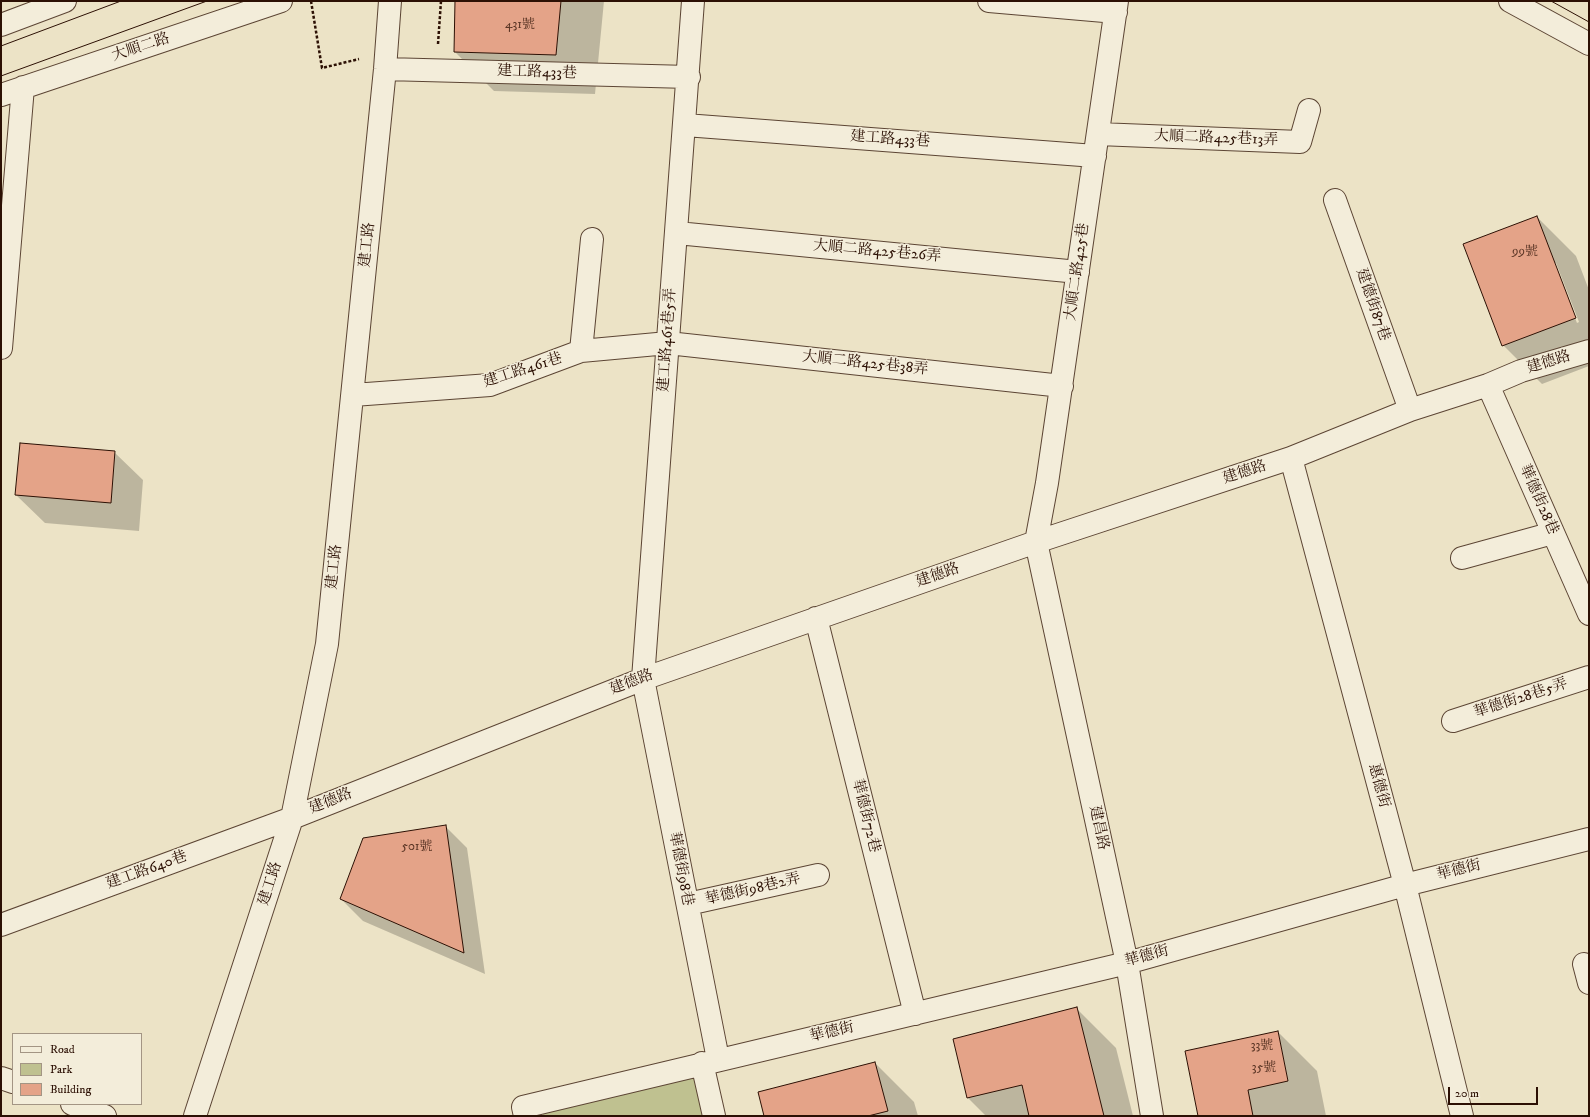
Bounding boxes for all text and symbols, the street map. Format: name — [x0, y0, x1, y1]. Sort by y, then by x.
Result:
house number: 431號 — [505, 17, 535, 33]
street label: 大順二路 — [110, 30, 172, 66]
street label: 建工路433巷 — [497, 63, 577, 83]
street label: 建工路433巷 — [850, 128, 930, 152]
street label: 大順二路425巷13弄 — [1153, 128, 1279, 150]
street label: 建工路 — [357, 222, 379, 268]
street label: 大順二路425巷 — [1062, 222, 1094, 322]
street label: 大順二路425巷26弄 — [812, 237, 942, 267]
house number: 99號 — [1512, 244, 1538, 260]
street label: 建德街87巷 — [1351, 266, 1393, 344]
street label: 建工路461巷5弄 — [655, 287, 681, 393]
street label: 大順二路425巷38弄 — [801, 348, 929, 380]
street label: 建德路 — [1525, 348, 1573, 378]
street label: 建工路461巷 — [481, 350, 565, 392]
street label: 建德路 — [1221, 457, 1269, 489]
street label: 華德街28巷 — [1515, 462, 1561, 538]
street label: 建工路 — [324, 544, 346, 590]
street label: 建德路 — [914, 560, 962, 592]
street label: 建德路 — [608, 667, 656, 699]
street label: 華德街28巷5弄 — [1472, 675, 1570, 723]
street label: 惠德街 — [1363, 762, 1393, 810]
street label: 華德街72巷 — [847, 777, 883, 855]
street label: 建德路 — [307, 785, 355, 819]
street label: 建昌路 — [1085, 804, 1111, 852]
street label: 華德街98巷 — [664, 830, 696, 908]
house number: 501號 — [401, 839, 433, 855]
street label: 建工路640巷 — [104, 848, 190, 894]
street label: 華德街 — [1435, 857, 1483, 885]
street label: 建工路 — [255, 860, 287, 908]
street label: 華德街98巷2弄 — [704, 870, 802, 910]
street label: 華德街 — [1123, 942, 1171, 972]
street label: 華德街 — [808, 1019, 856, 1047]
legend — [12, 1033, 142, 1105]
house number: 33號 — [1251, 1038, 1273, 1054]
text: Road — [50, 1042, 75, 1057]
house number: 35號 — [1252, 1060, 1276, 1076]
text: Park — [50, 1062, 72, 1077]
scale bar — [1450, 1079, 1540, 1105]
text: Building — [50, 1082, 91, 1097]
text: 20 m — [1455, 1086, 1479, 1101]

